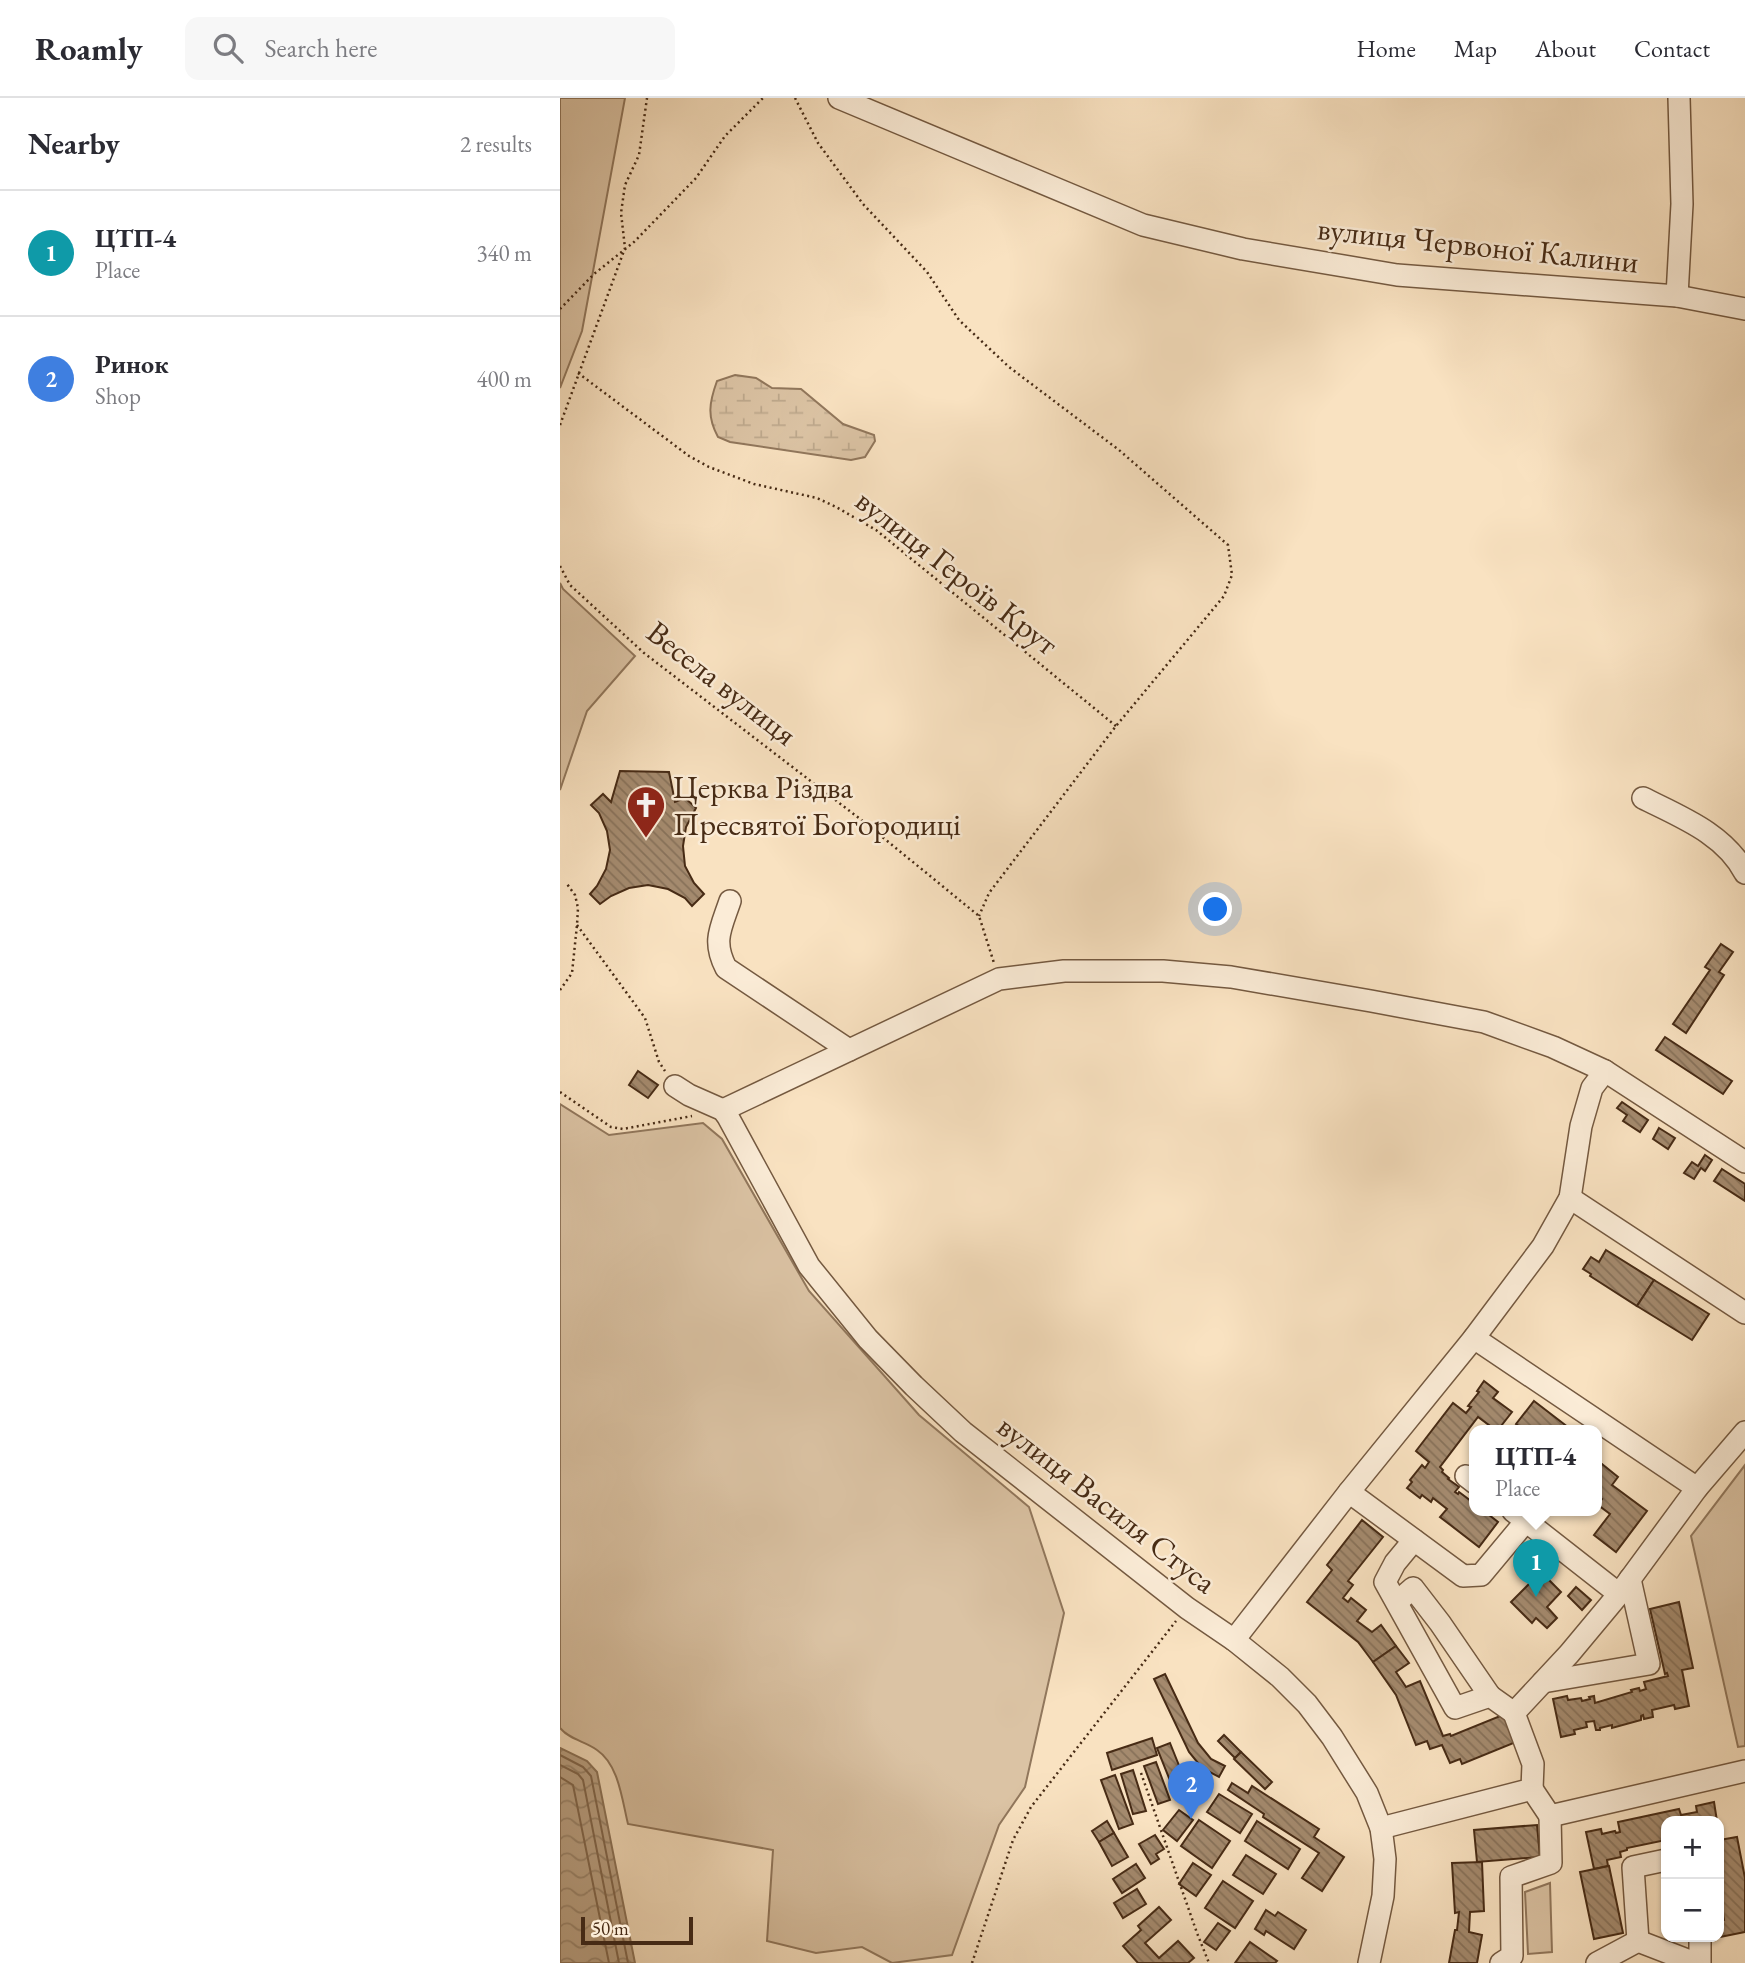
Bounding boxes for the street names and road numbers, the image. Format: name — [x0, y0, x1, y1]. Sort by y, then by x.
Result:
street label: вулиця Червоної Калини — [1315, 207, 1641, 283]
street label: вулиця Героїв Крут — [847, 480, 1067, 664]
street label: Весела вулиця — [638, 611, 806, 755]
street label: вулиця Василя Стуса — [989, 1405, 1225, 1603]

